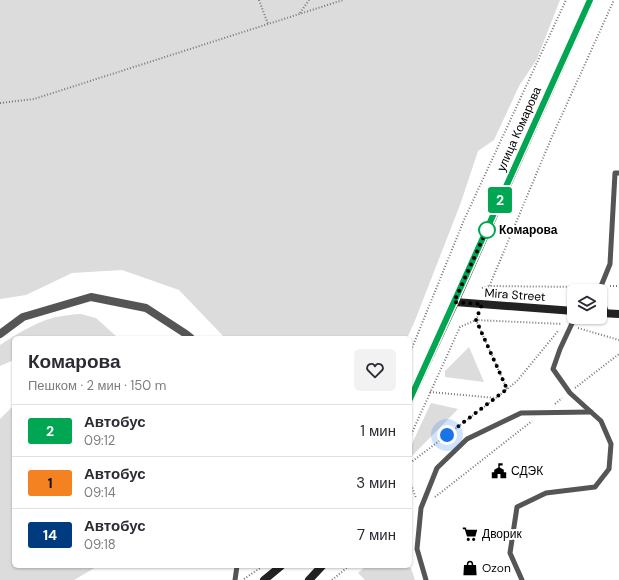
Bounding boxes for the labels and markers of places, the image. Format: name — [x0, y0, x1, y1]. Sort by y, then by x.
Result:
marker: Комарова — [478, 221, 496, 239]
place label: Комарова — [499, 222, 558, 238]
public building icon: СДЭК — [490, 462, 508, 480]
place label: СДЭК — [511, 463, 543, 479]
supermarket icon: Дворик — [461, 525, 479, 543]
place label: Дворик — [482, 526, 522, 542]
shop icon: Ozon — [461, 559, 479, 577]
place label: Ozon — [482, 560, 511, 576]

